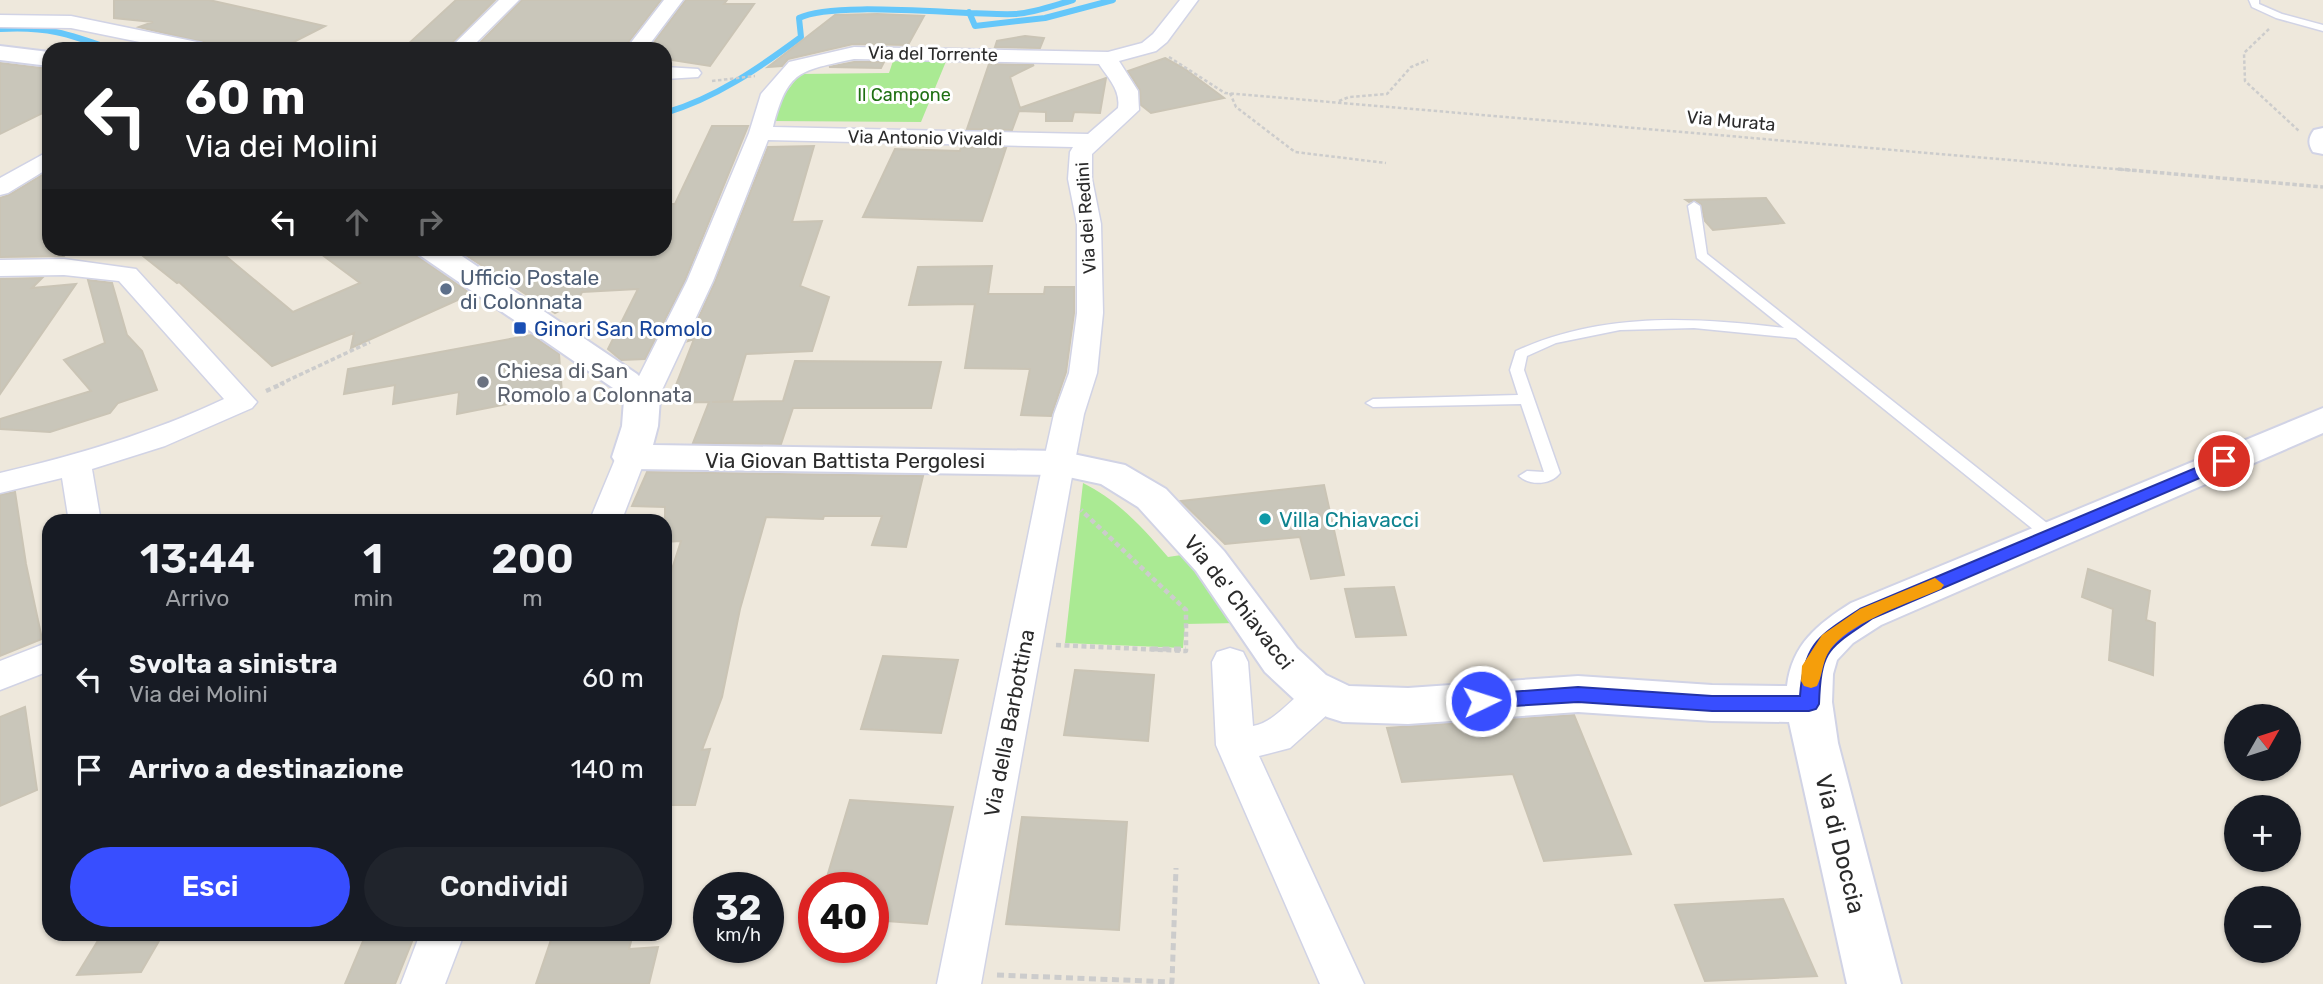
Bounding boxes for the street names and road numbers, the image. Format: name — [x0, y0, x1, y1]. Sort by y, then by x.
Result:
street label: Via del Torrente — [868, 42, 998, 66]
street label: Via Murata — [1686, 106, 1776, 136]
street label: Via Antonio Vivaldi — [847, 126, 1003, 150]
street label: Via dei Redini — [1071, 161, 1101, 275]
street label: Via Giovan Battista Pergolesi — [705, 448, 985, 473]
street label: Via de' Chiavacci — [1179, 530, 1299, 674]
street label: Via della Barbottina — [979, 627, 1039, 819]
street label: Via di Doccia — [1809, 772, 1871, 916]

